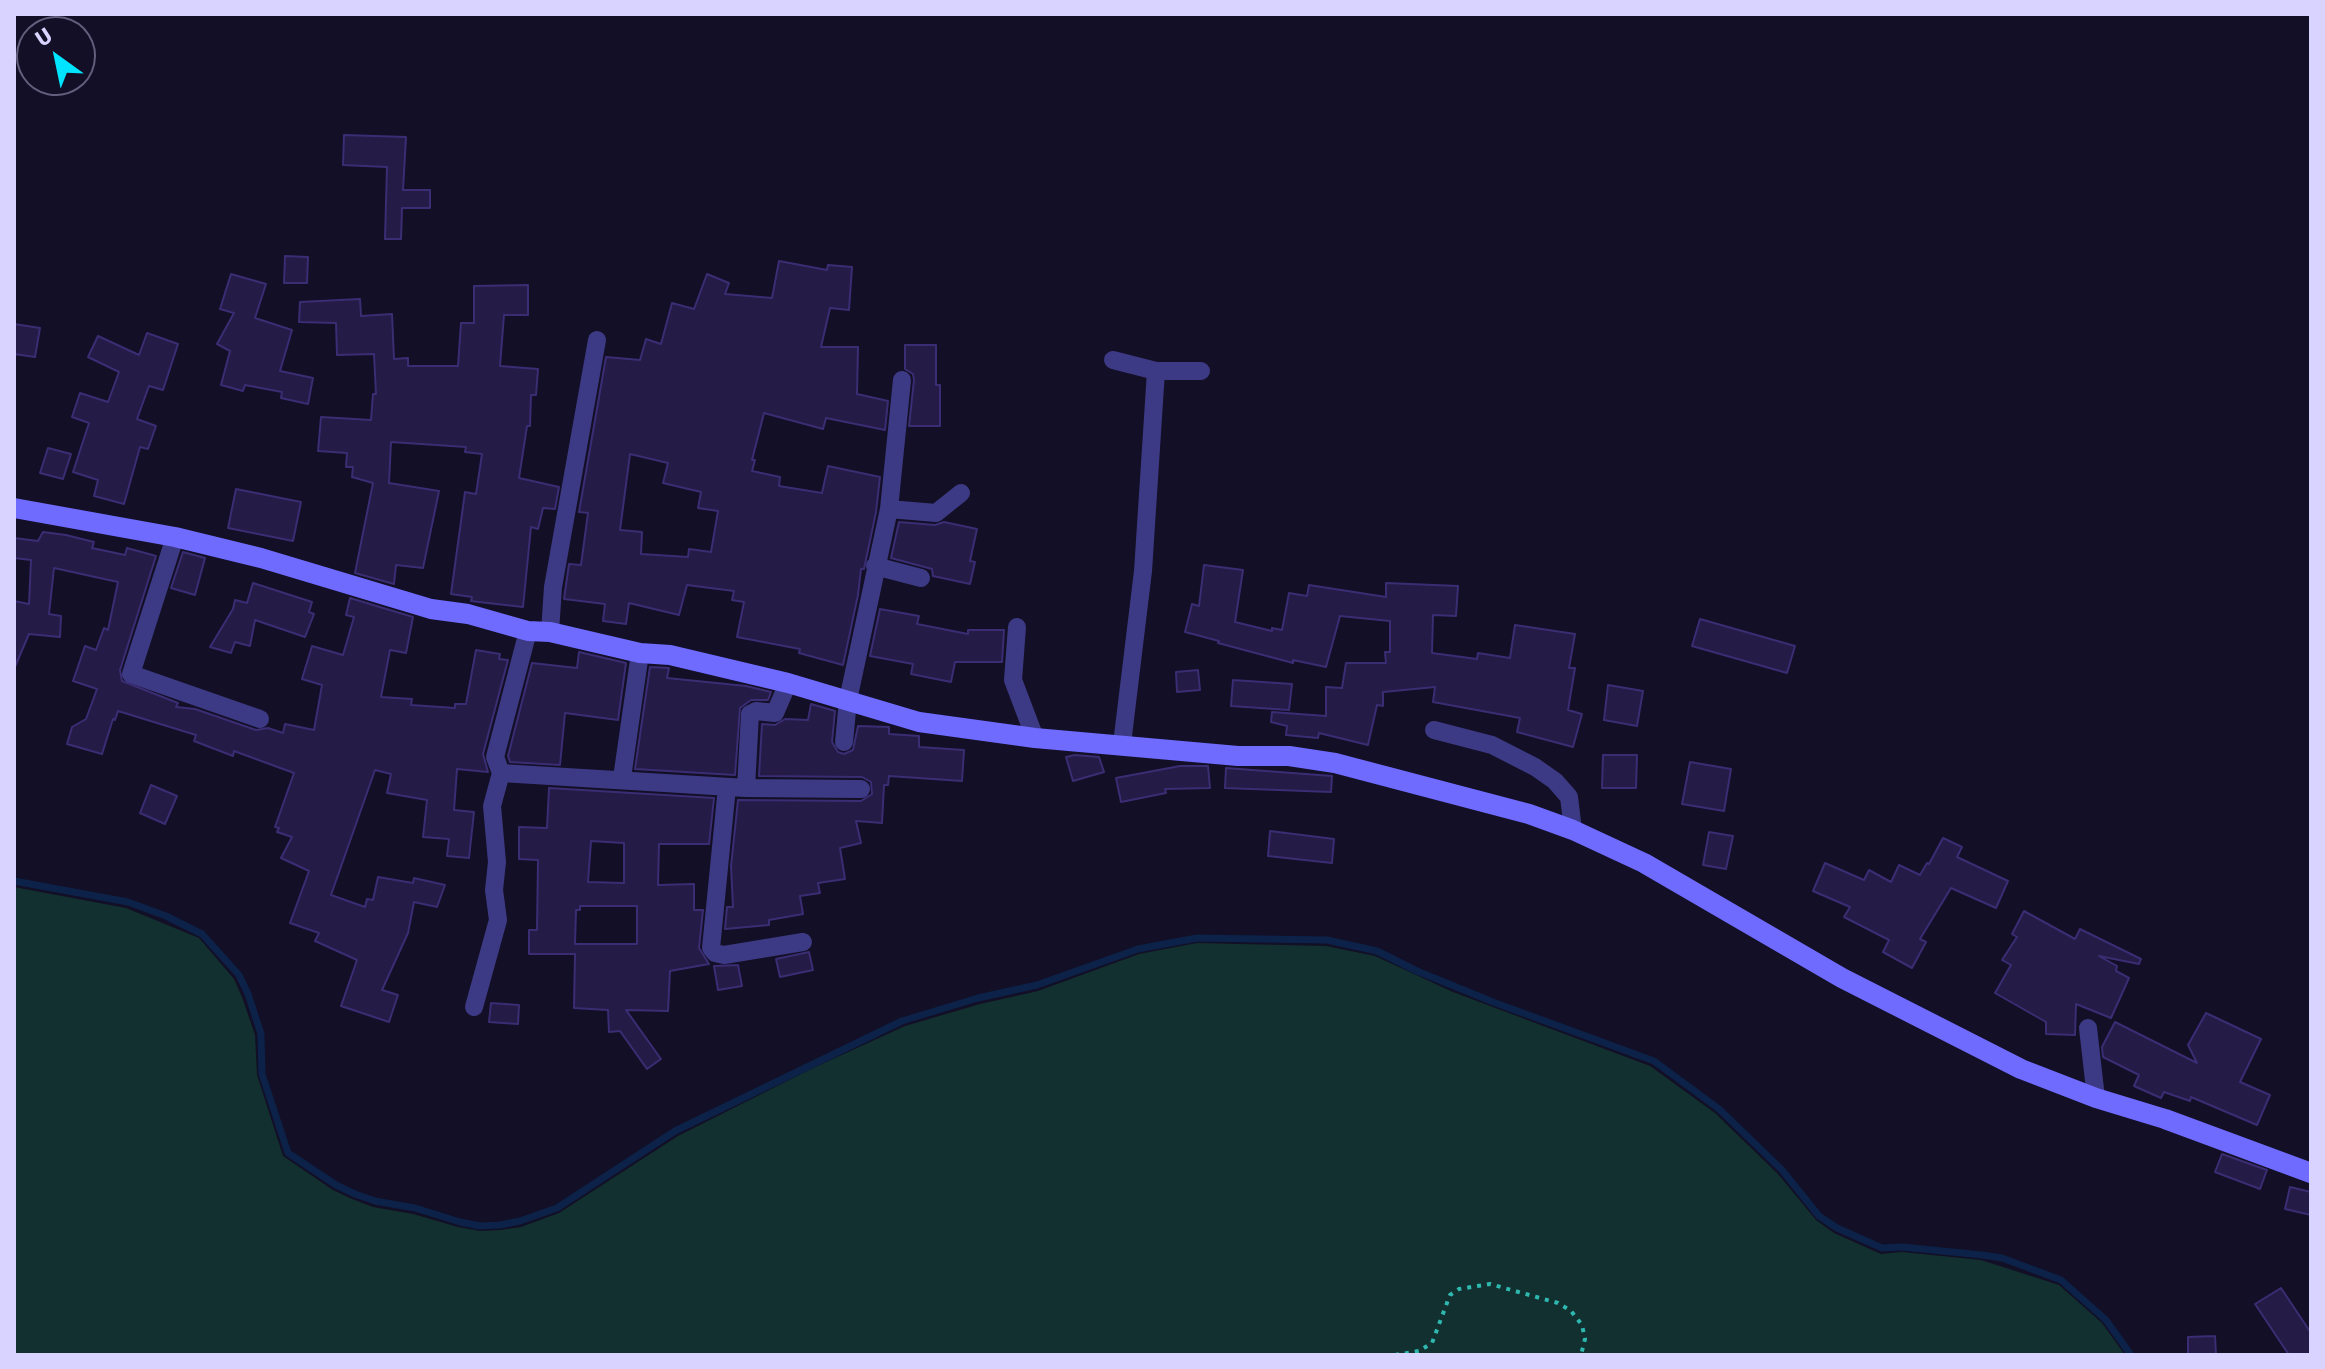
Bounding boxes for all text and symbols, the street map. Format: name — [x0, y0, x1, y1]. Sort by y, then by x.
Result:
north arrow — [16, 16, 96, 96]
text: U — [30, 22, 57, 52]

